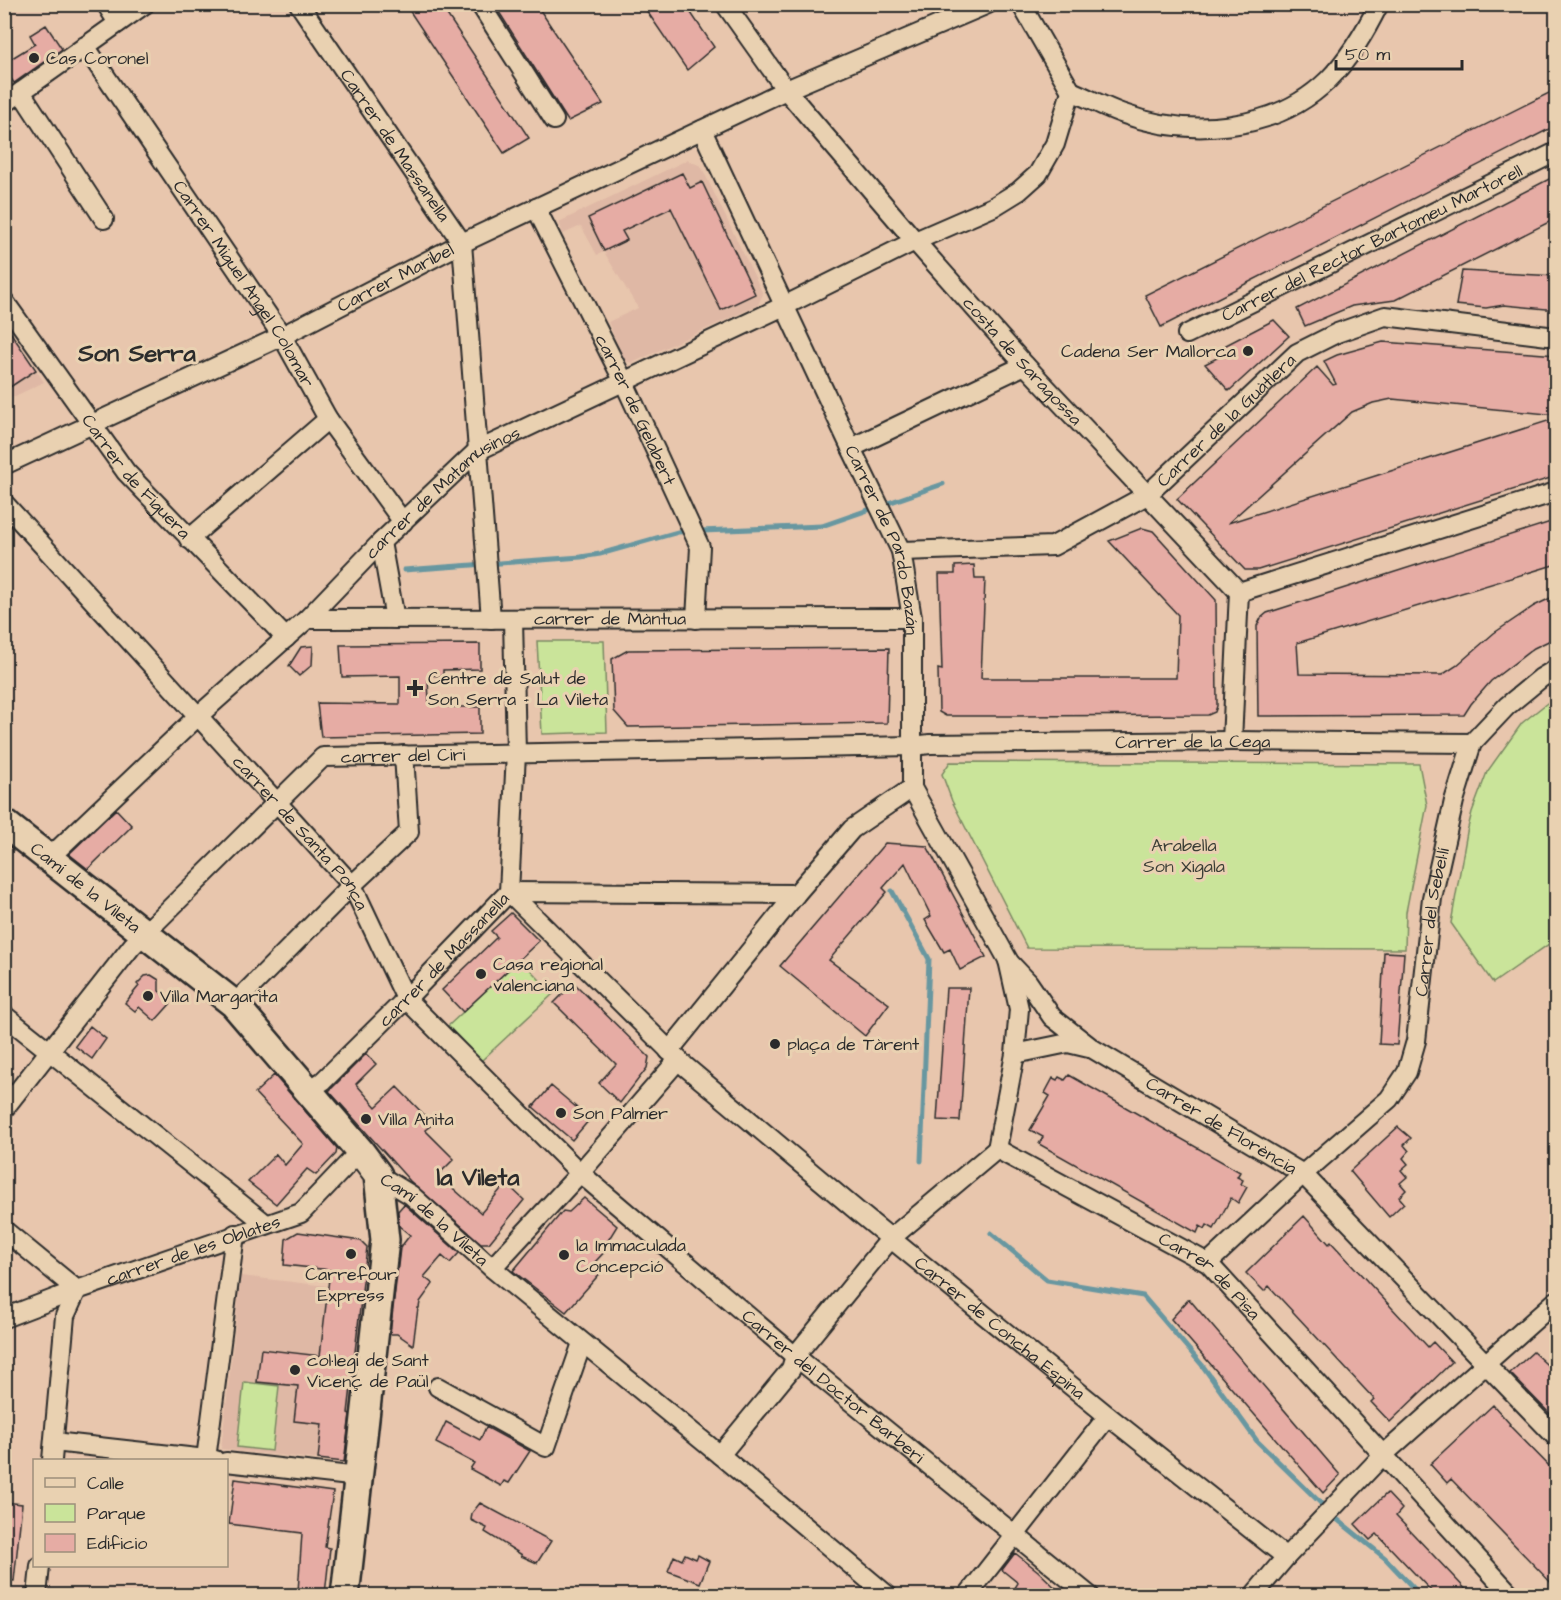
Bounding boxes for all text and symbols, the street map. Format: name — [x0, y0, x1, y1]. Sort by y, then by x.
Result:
scale bar — [1336, 33, 1462, 71]
text: 50 m — [1345, 42, 1390, 67]
place label: Cas Coronel — [46, 46, 149, 71]
marker: Cas Coronel — [27, 51, 41, 65]
street label: Carrer de Massanella — [334, 64, 456, 227]
street label: Carrer del Rector Bartomeu Martorell — [1217, 158, 1527, 328]
street label: Carrer Miguel Angel Colomar — [167, 175, 321, 392]
street label: Carrer Maribel — [333, 237, 458, 318]
street label: costa de Saragossa — [957, 291, 1088, 431]
street label: carrer de Gelabert — [589, 330, 683, 490]
district label: Son Serra — [77, 337, 197, 371]
place label: Cadena Ser Mallorca — [1061, 339, 1236, 364]
marker: Cadena Ser Mallorca — [1241, 344, 1255, 358]
street label: Carrer de la Guàtlera — [1151, 348, 1302, 492]
street label: Carrer de Figuera — [76, 409, 197, 544]
street label: carrer de Matamusinos — [359, 420, 524, 564]
street label: Carrer de Pardo Bazán — [839, 441, 925, 635]
street label: carrer de Màntua — [534, 606, 686, 631]
place label: Centre de Salut de Son Serra - La Vileta — [428, 666, 608, 712]
marker: Centre de Salut de Son Serra - La Vileta — [406, 679, 424, 697]
street label: Carrer de la Cega — [1115, 728, 1270, 755]
street label: carrer del Ciri — [341, 742, 466, 769]
street label: carrer de Santa Ponça — [227, 750, 375, 914]
park label: Arabella Son Xigala — [1143, 833, 1225, 880]
street label: Camí de la Vileta — [25, 836, 146, 939]
street label: Carrer del Sebel·lí — [1409, 845, 1456, 998]
street label: carrer de Massanella — [373, 887, 515, 1032]
place label: Casa regional valenciana — [493, 952, 603, 998]
marker: Casa regional valenciana — [474, 967, 488, 981]
place label: Villa Margarita — [160, 984, 278, 1010]
marker: Villa Margarita — [141, 989, 155, 1003]
place label: plaça de Tàrent — [787, 1032, 920, 1057]
marker: plaça de Tàrent — [768, 1037, 782, 1051]
street label: Carrer de Florència — [1141, 1071, 1302, 1180]
place label: Son Palmer — [573, 1101, 668, 1126]
marker: Son Palmer — [554, 1106, 568, 1120]
place label: Villa Anita — [378, 1107, 454, 1132]
marker: Villa Anita — [359, 1112, 373, 1126]
district label: la Vileta — [437, 1161, 520, 1195]
street label: Camí de la Vileta — [376, 1167, 494, 1272]
street label: carrer de les Oblates — [103, 1209, 284, 1292]
street label: Carrer de Pisa — [1154, 1226, 1266, 1325]
place label: la Immaculada Concepció — [576, 1233, 686, 1279]
marker: Carrefour Express — [344, 1247, 358, 1261]
marker: la Immaculada Concepció — [557, 1248, 571, 1262]
street label: Carrer de Concha Espina — [909, 1250, 1091, 1405]
place label: Carrefour Express — [305, 1262, 397, 1308]
street label: Carrer del Doctor Barberi — [736, 1304, 930, 1469]
place label: col·legi de Sant Vicenç de Paül — [307, 1348, 430, 1394]
marker: col·legi de Sant Vicenç de Paül — [288, 1363, 302, 1377]
legend — [33, 1459, 228, 1567]
text: Calle — [87, 1471, 125, 1496]
text: Parque — [87, 1501, 146, 1526]
text: Edificio — [87, 1531, 147, 1556]

